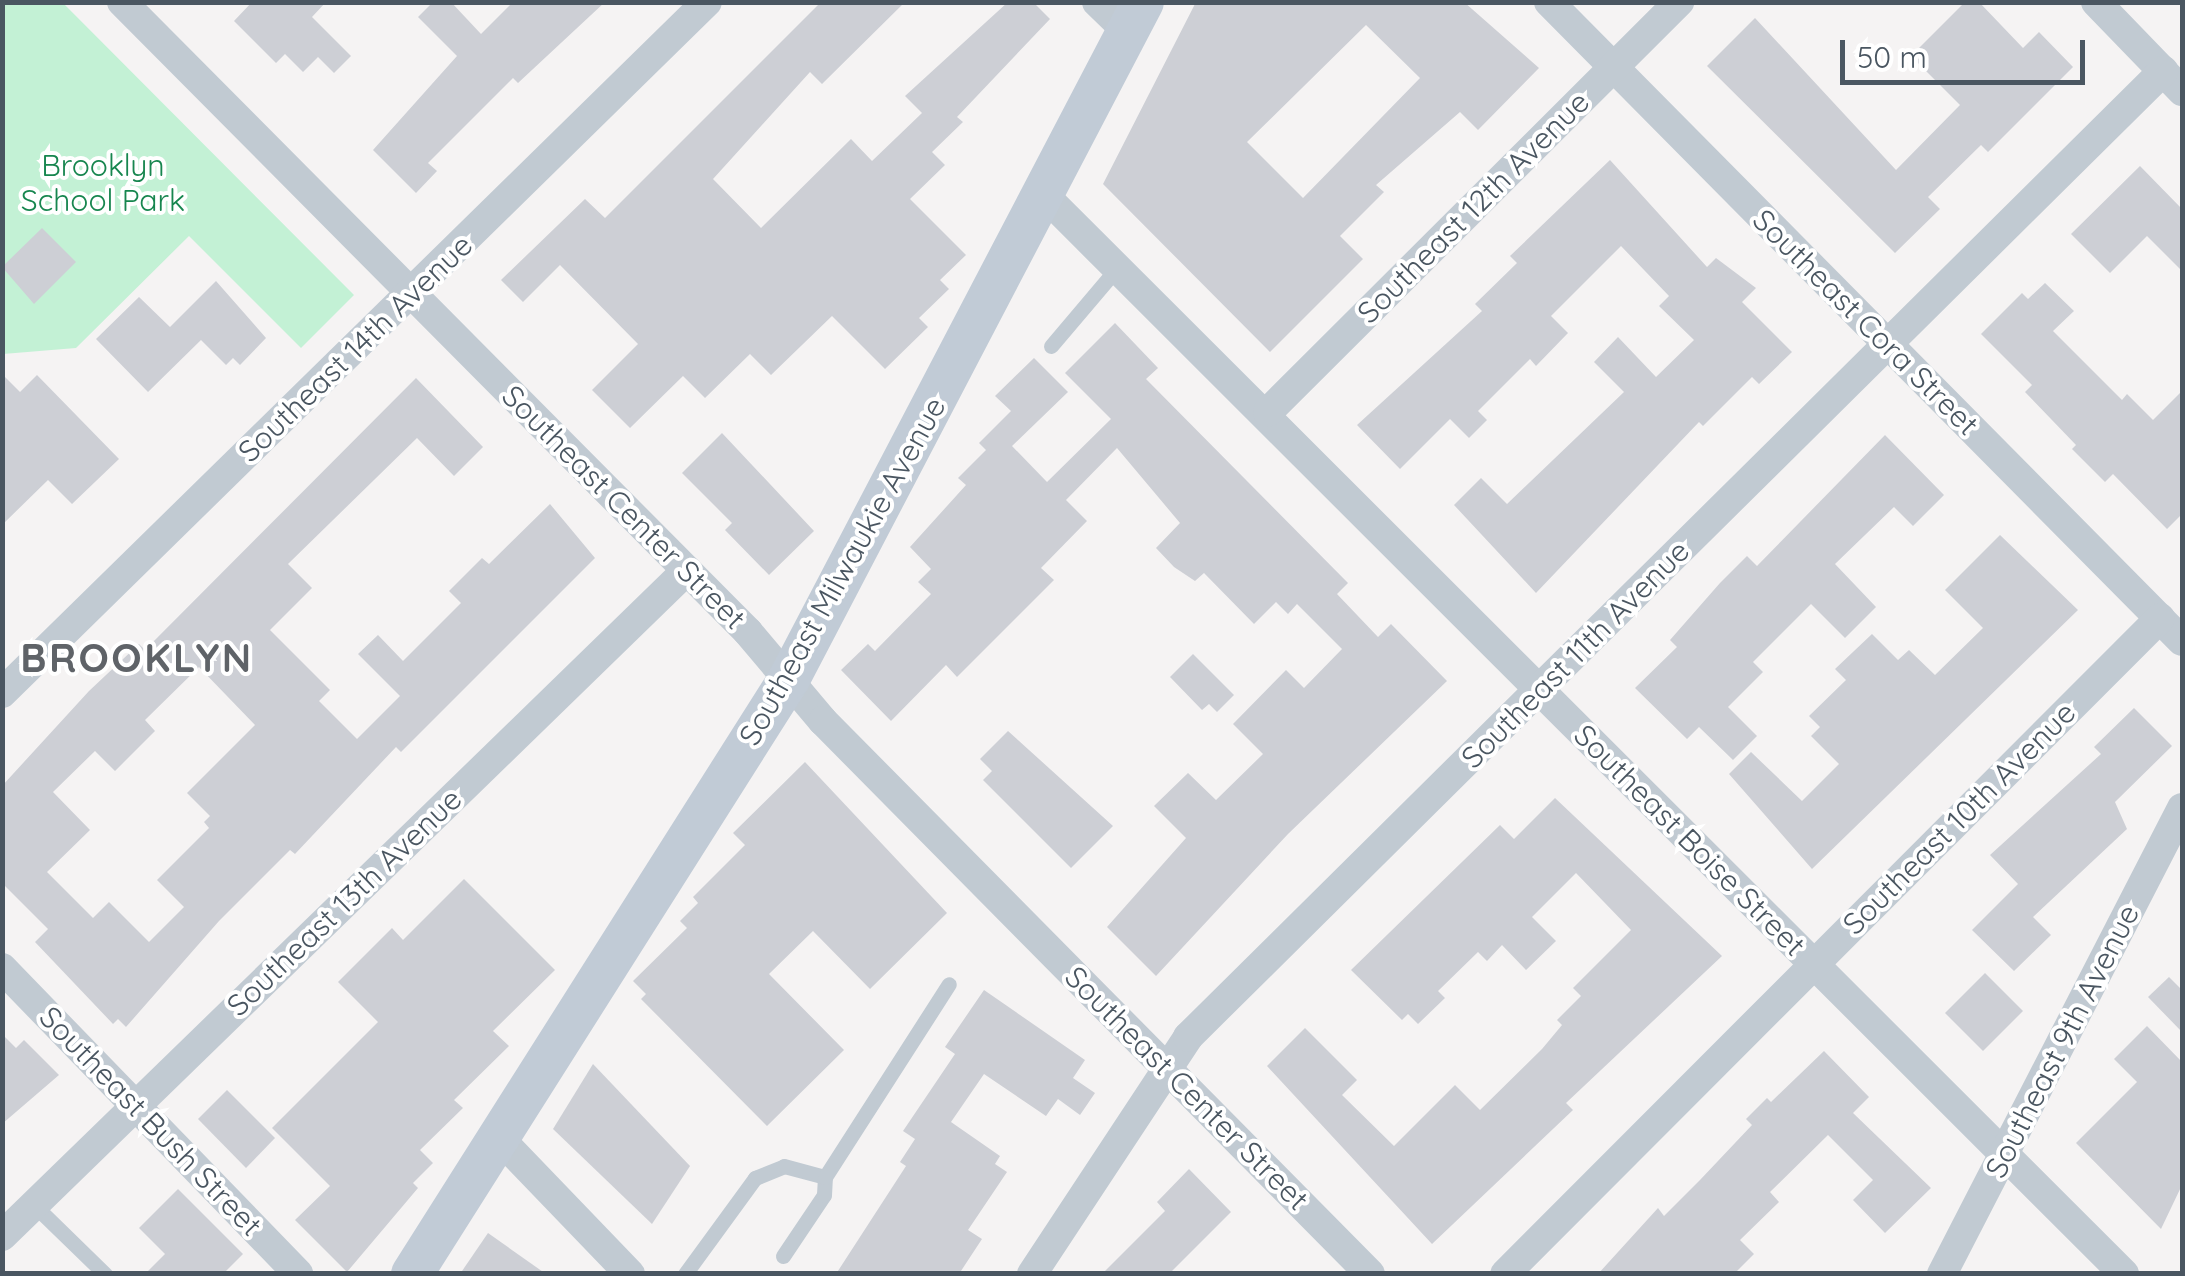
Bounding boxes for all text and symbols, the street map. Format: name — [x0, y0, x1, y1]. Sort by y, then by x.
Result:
scale bar — [1845, 20, 2090, 82]
text: 50 m — [1857, 38, 1927, 76]
street label: Southeast 12th Avenue — [1350, 84, 1596, 330]
park label: Brooklyn School Park — [21, 147, 185, 218]
street label: Southeast Cora Street — [1746, 202, 1986, 442]
street label: Southeast 14th Avenue — [230, 227, 480, 469]
street label: Southeast Center Street — [495, 378, 753, 636]
street label: Southeast Milwaukie Avenue — [731, 391, 953, 751]
street label: Southeast 11th Avenue — [1454, 533, 1696, 775]
district label: BROOKLYN — [20, 633, 254, 681]
street label: Southeast 10th Avenue — [1835, 694, 2083, 942]
street label: Southeast Boise Street — [1567, 717, 1813, 963]
street label: Southeast 13th Avenue — [219, 781, 469, 1023]
street label: Southeast 9th Avenue — [1977, 898, 2147, 1184]
street label: Southeast Center Street — [1058, 959, 1316, 1217]
street label: Southeast Bush Street — [32, 999, 270, 1243]

